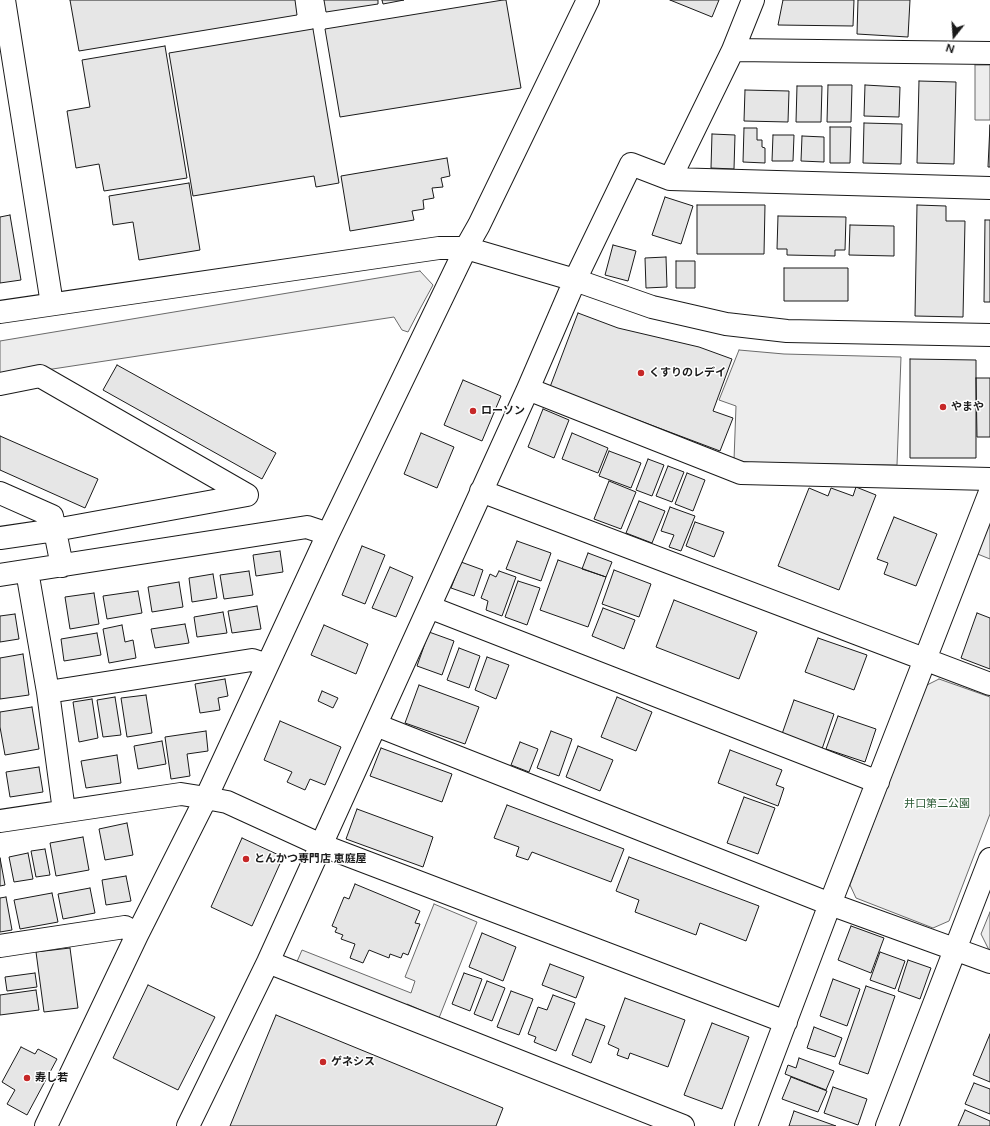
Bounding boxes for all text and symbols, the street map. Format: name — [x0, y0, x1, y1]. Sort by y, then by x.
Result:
north arrow — [934, 16, 974, 56]
text: N — [944, 40, 956, 55]
place label: くすりのレデイ — [649, 366, 726, 380]
marker: くすりのレデイ — [636, 368, 646, 378]
place label: やまや — [951, 400, 984, 414]
marker: やまや — [938, 402, 948, 412]
place label: ローソン — [481, 404, 525, 418]
marker: ローソン — [468, 406, 478, 416]
park label: 井口第二公園 — [904, 797, 970, 811]
place label: とんかつ専門店 恵庭屋 — [254, 852, 367, 866]
marker: とんかつ専門店 恵庭屋 — [241, 854, 251, 864]
place label: ゲネシス — [331, 1055, 375, 1069]
marker: ゲネシス — [318, 1057, 328, 1067]
place label: 寿し若 — [35, 1071, 68, 1085]
marker: 寿し若 — [22, 1073, 32, 1083]

